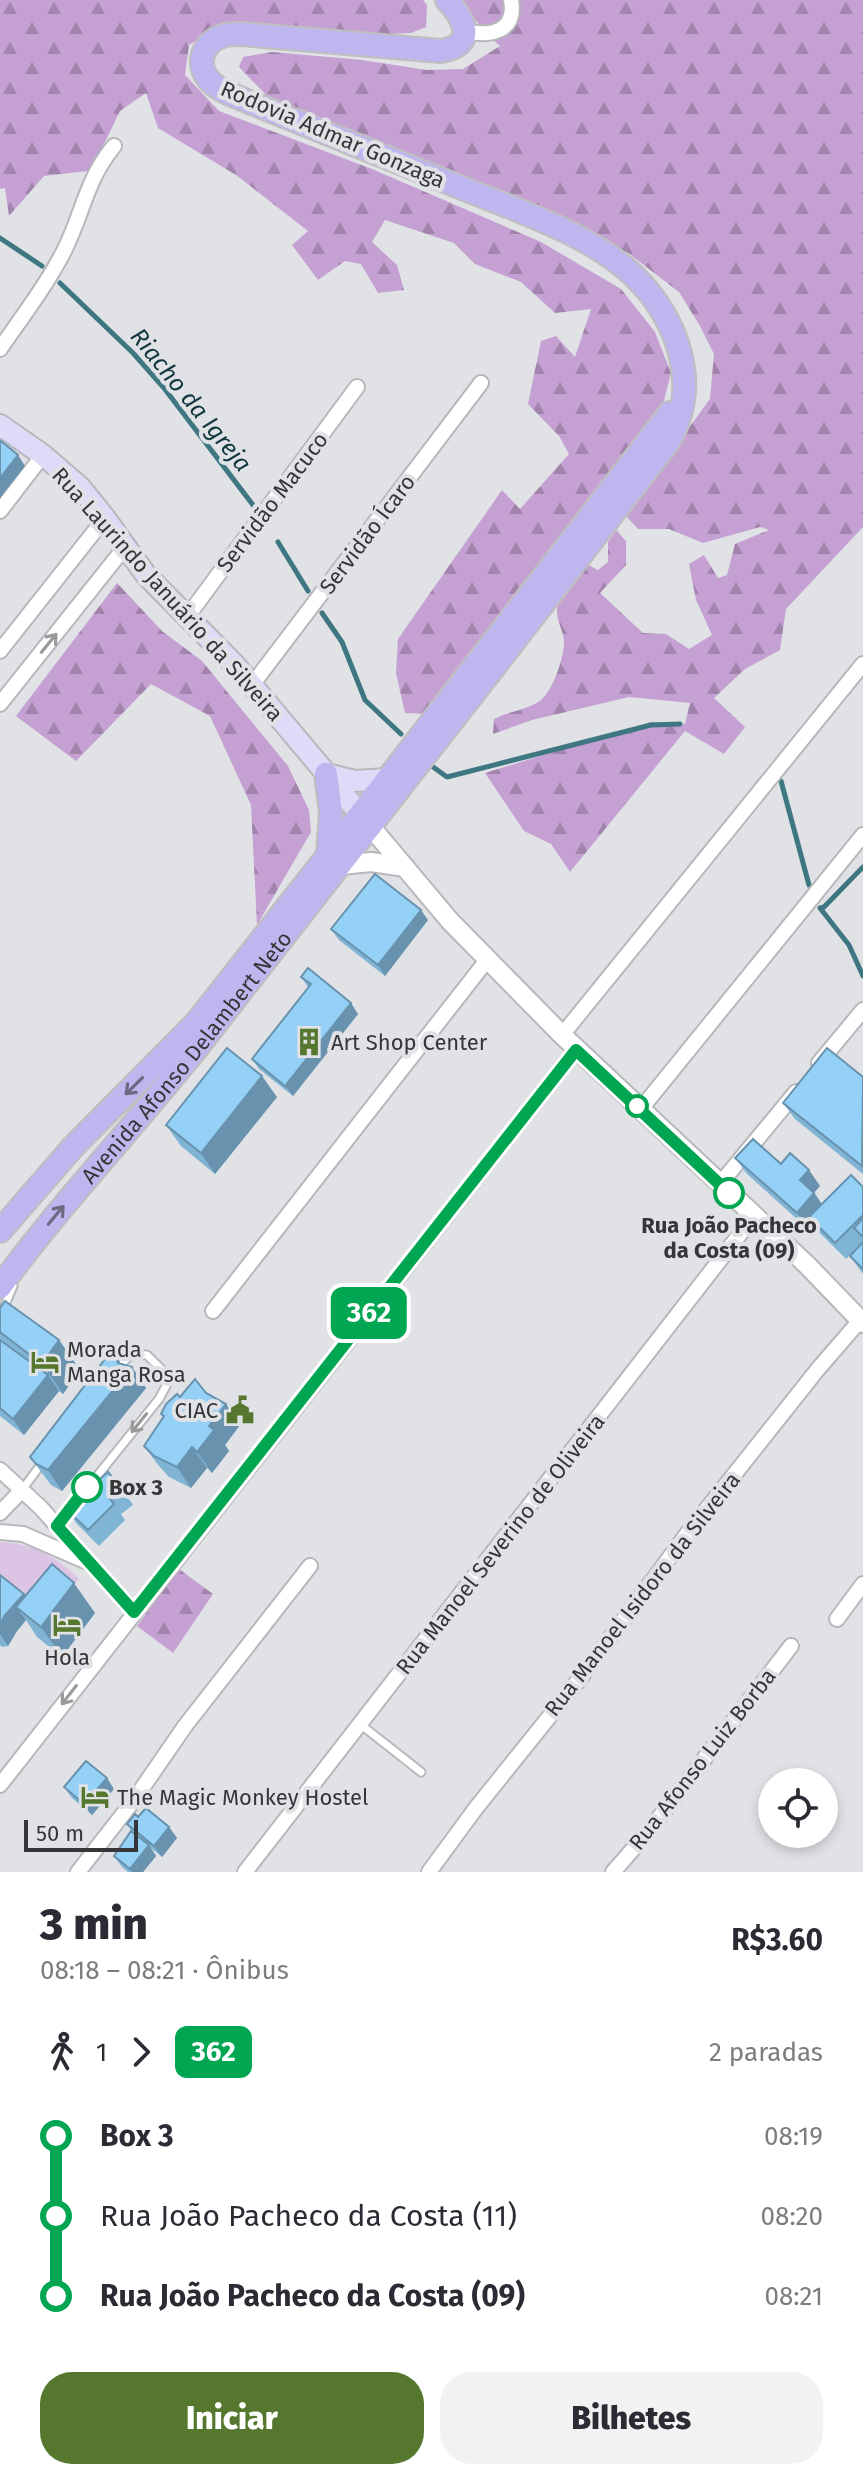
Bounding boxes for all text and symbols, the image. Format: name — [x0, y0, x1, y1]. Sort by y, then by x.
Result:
street label: Rodovia Admar Gonzaga — [217, 75, 449, 194]
water label: Riacho da Igreja — [125, 323, 257, 477]
street label: Servidão Macuco — [211, 427, 334, 578]
street label: Rua Laurindo Januário da Silveira — [46, 462, 289, 727]
street label: Servidão Ícaro — [314, 469, 421, 599]
one-way arrow — [40, 633, 57, 654]
street label: Avenida Afonso Delambert Neto — [76, 926, 298, 1189]
building icon: Art Shop Center — [294, 1027, 324, 1057]
place label: Art Shop Center — [331, 1029, 488, 1056]
one-way arrow — [125, 1076, 144, 1095]
unlabelled marker — [626, 1095, 648, 1117]
marker: Rua João Pacheco da Costa (09) — [714, 1178, 744, 1208]
one-way arrow — [47, 1205, 65, 1226]
place label: Rua João Pacheco da Costa (09) — [641, 1212, 817, 1264]
line badge: 362 — [323, 1287, 415, 1339]
text: 362 — [347, 1296, 391, 1329]
place label: Morada Manga Rosa — [67, 1336, 186, 1388]
hotel icon: Morada Manga Rosa — [30, 1347, 60, 1377]
public building icon: CIAC — [225, 1395, 255, 1425]
place label: CIAC — [174, 1397, 218, 1424]
street label: Rua Manoel Severino de Oliveira — [390, 1409, 611, 1680]
one-way arrow — [130, 1412, 148, 1433]
street label: Rua Manoel Isidoro da Silveira — [539, 1467, 746, 1722]
marker: Box 3 — [72, 1472, 102, 1502]
place label: Box 3 — [109, 1474, 163, 1501]
hotel icon: Hola — [52, 1610, 82, 1640]
place label: Hola — [44, 1644, 90, 1671]
street label: Rua Afonso Luiz Borba — [623, 1663, 782, 1855]
one-way arrow — [61, 1684, 78, 1705]
map controls — [758, 1768, 838, 1848]
button: locate — [758, 1768, 838, 1848]
hotel icon: The Magic Monkey Hostel — [80, 1782, 110, 1812]
place label: The Magic Monkey Hostel — [117, 1784, 369, 1811]
scale bar — [24, 1816, 138, 1852]
text: 50 m — [36, 1820, 84, 1847]
text: 3 min — [40, 1898, 148, 1951]
text: R$3.60 — [731, 1922, 823, 1958]
text: 08:18 – 08:21 · Ônibus — [40, 1955, 289, 1986]
icon: walk — [40, 2030, 84, 2074]
icon: forward — [119, 2030, 163, 2074]
text: 362 — [191, 2035, 236, 2068]
text: 1 — [96, 2037, 107, 2068]
text: 2 paradas — [709, 2037, 823, 2068]
text: Box 3 — [100, 2118, 174, 2154]
text: 08:19 — [764, 2121, 823, 2152]
text: Rua João Pacheco da Costa (11) — [100, 2198, 517, 2234]
text: 08:20 — [761, 2201, 823, 2232]
text: Rua João Pacheco da Costa (09) — [100, 2278, 525, 2314]
text: 08:21 — [764, 2281, 823, 2312]
button: Iniciar — [40, 2372, 424, 2464]
button: Bilhetes — [440, 2372, 823, 2464]

